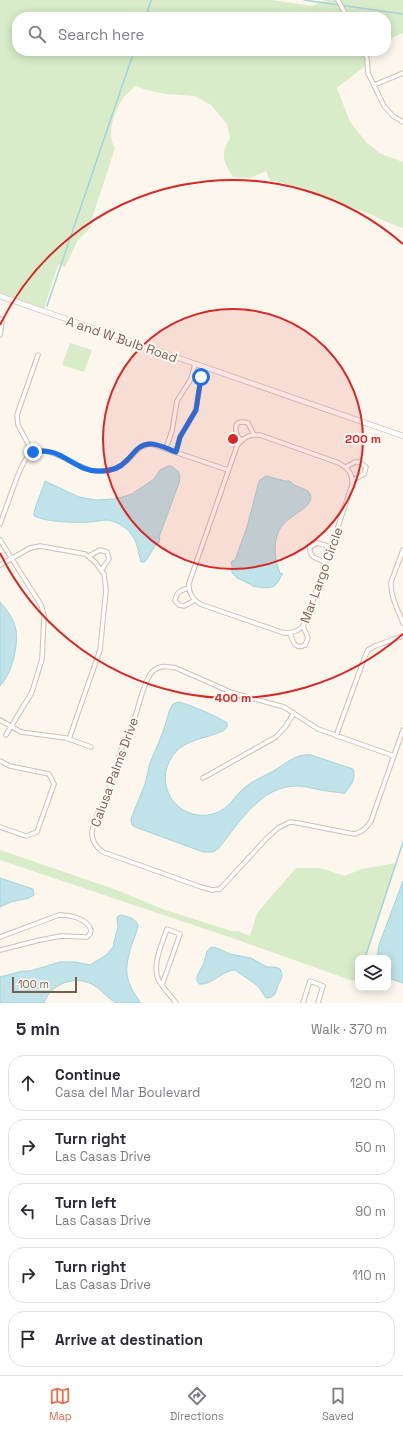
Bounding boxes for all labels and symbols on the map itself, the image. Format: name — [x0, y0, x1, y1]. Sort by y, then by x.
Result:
street label: A and W Bulb Road — [64, 312, 180, 366]
route start — [192, 368, 210, 386]
text: 200 m — [345, 431, 381, 447]
centre of rings — [226, 432, 240, 446]
route end — [24, 443, 42, 461]
street label: Mar Largo Circle — [296, 525, 347, 625]
text: 400 m — [215, 690, 251, 706]
street label: Calusa Palms Drive — [87, 715, 142, 829]
scale bar — [12, 975, 77, 994]

